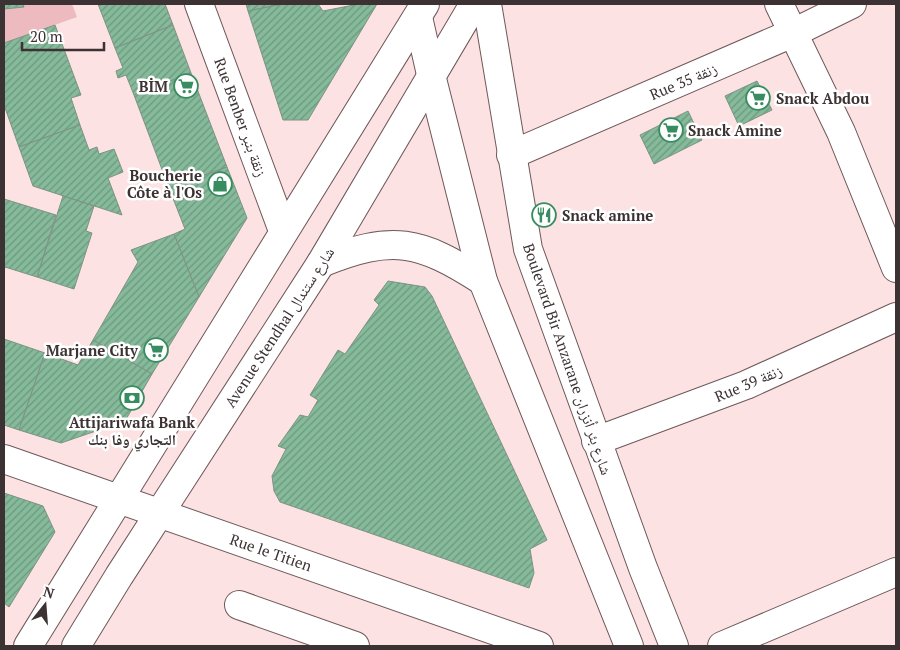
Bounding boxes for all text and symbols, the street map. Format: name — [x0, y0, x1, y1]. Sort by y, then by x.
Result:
scale bar — [22, 20, 105, 52]
text: 20 m — [30, 26, 63, 46]
street label: Rue Benber زنقة بنبر — [210, 55, 272, 179]
street label: Rue 35 زنقة — [646, 58, 720, 104]
supermarket icon: BİM — [173, 73, 199, 99]
place label: BİM — [139, 76, 168, 96]
supermarket icon: Snack Abdou — [745, 85, 771, 111]
place label: Snack Abdou — [776, 88, 870, 108]
supermarket icon: Snack Amine — [658, 117, 684, 143]
place label: Snack Amine — [688, 120, 782, 140]
place label: Boucherie Côte à l'Os — [127, 165, 202, 202]
shop icon: Boucherie Côte à l'Os — [207, 171, 233, 197]
restaurant icon: Snack amine — [531, 202, 557, 228]
place label: Snack amine — [562, 205, 653, 225]
street label: Boulevard Bir Anzarane شارع بئر أنزران — [518, 241, 617, 478]
street label: Avenue Stendhal شارع ستندال — [220, 243, 339, 411]
supermarket icon: Marjane City — [143, 337, 169, 363]
place label: Marjane City — [46, 340, 139, 360]
street label: Rue 39 زنقة — [711, 360, 785, 406]
bank icon: Attijariwafa Bank التجاري وفا بنك — [119, 385, 145, 411]
place label: Attijariwafa Bank التجاري وفا بنك — [69, 412, 195, 452]
street label: Rue le Titien — [227, 529, 315, 575]
north arrow — [20, 580, 70, 630]
text: N — [41, 581, 57, 603]

